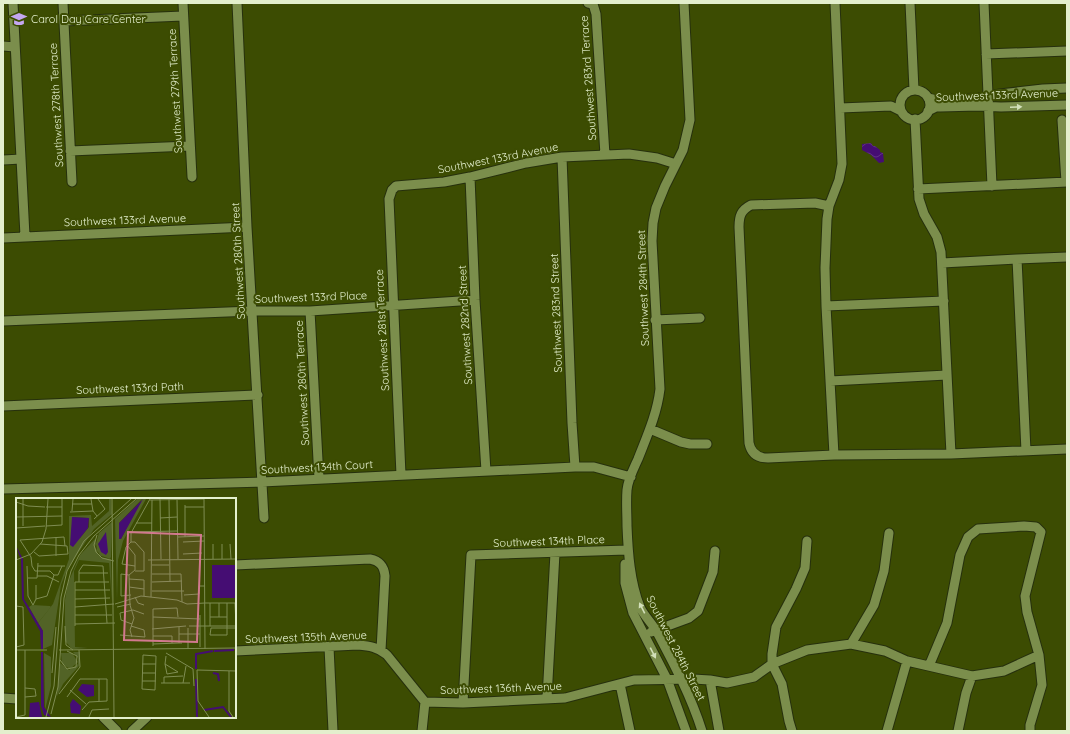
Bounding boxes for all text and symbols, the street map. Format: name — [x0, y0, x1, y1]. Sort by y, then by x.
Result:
school or university icon: Carol Day Care Center — [10, 10, 28, 28]
place label: Carol Day Care Center — [31, 12, 147, 26]
street label: Southwest 283rd Terrace — [577, 15, 599, 141]
street label: Southwest 279th Terrace — [165, 28, 185, 154]
street label: Southwest 278th Terrace — [46, 43, 66, 167]
street label: Southwest 133rd Avenue — [936, 86, 1058, 104]
one-way arrow — [1010, 103, 1022, 110]
street label: Southwest 133rd Avenue — [437, 139, 559, 177]
street label: Southwest 280th Street — [228, 202, 248, 320]
street label: Southwest 133rd Avenue — [64, 211, 186, 229]
street label: Southwest 284th Street — [634, 229, 652, 346]
street label: Southwest 283nd Street — [547, 253, 565, 373]
street label: Southwest 282nd Street — [455, 265, 475, 385]
street label: Southwest 281st Terrace — [372, 269, 392, 391]
street label: Southwest 133rd Place — [255, 288, 367, 306]
street label: Southwest 280th Terrace — [292, 320, 312, 446]
street label: Southwest 133rd Path — [76, 379, 184, 397]
street label: Southwest 134th Court — [261, 457, 374, 477]
inset map — [16, 498, 236, 718]
street label: Southwest 134th Place — [493, 532, 605, 550]
street label: Southwest 284th Street — [643, 593, 709, 703]
one-way arrow — [639, 602, 645, 614]
street label: Southwest 135th Avenue — [245, 628, 367, 646]
one-way arrow — [650, 647, 657, 659]
street label: Southwest 136th Avenue — [440, 679, 562, 697]

